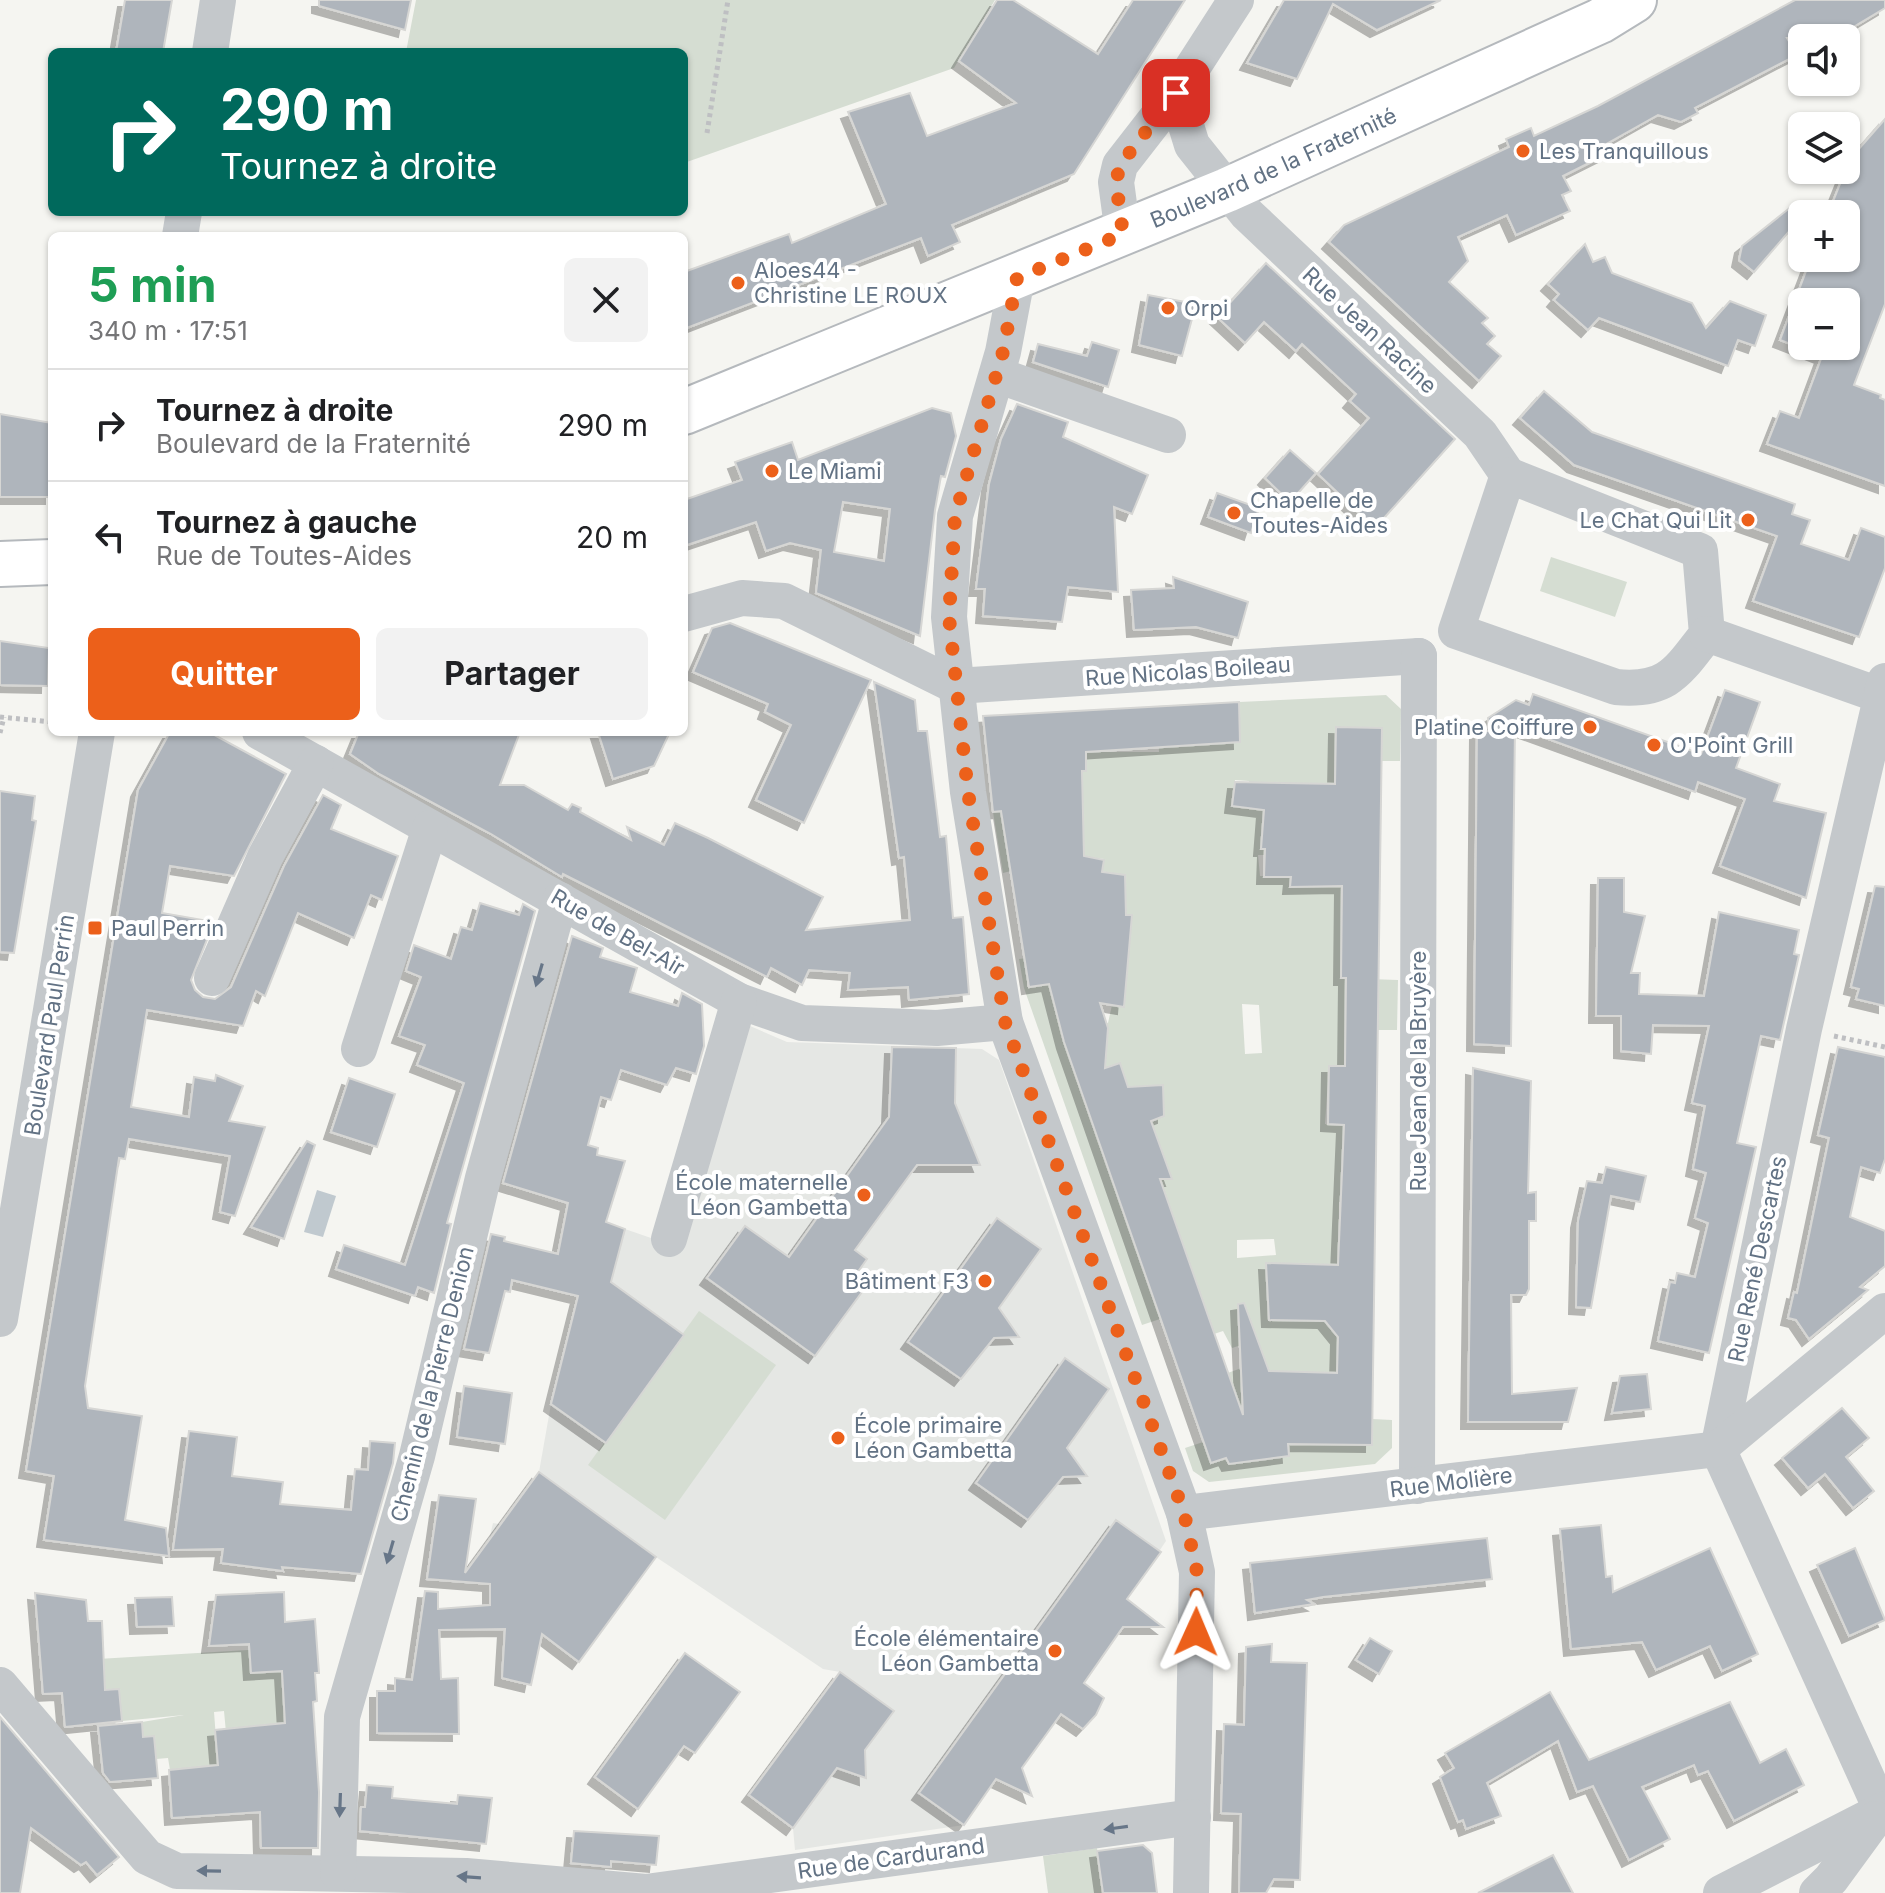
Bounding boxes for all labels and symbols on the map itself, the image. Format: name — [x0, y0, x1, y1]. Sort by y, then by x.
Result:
pin — [1142, 59, 1210, 127]
street label: Boulevard de la Fraternité — [1146, 102, 1401, 233]
place label: Les Tranquillous — [1539, 138, 1709, 164]
marker: Les Tranquillous — [1514, 142, 1532, 160]
place label: Aloes44 - Christine LE ROUX — [754, 257, 947, 308]
street label: Rue Jean Racine — [1298, 261, 1442, 399]
marker: Aloes44 - Christine LE ROUX — [729, 274, 747, 292]
place label: Orpi — [1184, 295, 1228, 321]
marker: Orpi — [1159, 299, 1177, 317]
place label: Le Miami — [788, 458, 882, 484]
marker: Le Miami — [763, 462, 781, 480]
place label: Chapelle de Toutes-Aides — [1250, 487, 1388, 538]
marker: Chapelle de Toutes-Aides — [1225, 504, 1243, 522]
place label: Le Chat Qui Lit — [1579, 507, 1732, 533]
marker: Le Chat Qui Lit — [1739, 511, 1757, 529]
street label: Rue Nicolas Boileau — [1084, 651, 1292, 691]
place label: Platine Coiffure — [1414, 714, 1574, 740]
marker: Platine Coiffure — [1581, 718, 1599, 736]
place label: O'Point Grill — [1670, 732, 1793, 758]
marker: O'Point Grill — [1645, 736, 1663, 754]
street label: Rue de Bel-Air — [547, 883, 689, 981]
street label: Boulevard Paul Perrin — [19, 912, 79, 1138]
place label: Paul Perrin — [111, 915, 224, 941]
marker: Paul Perrin — [86, 919, 104, 937]
street label: Rue Jean de la Bruyère — [1405, 951, 1431, 1191]
one-way arrow — [533, 962, 545, 987]
street label: Rue René Descartes — [1722, 1153, 1792, 1365]
place label: École maternelle Léon Gambetta — [675, 1169, 848, 1220]
marker: École maternelle Léon Gambetta — [855, 1186, 873, 1204]
street label: Chemin de la Pierre Denion — [385, 1244, 479, 1524]
place label: Bâtiment F3 — [845, 1268, 969, 1294]
marker: Bâtiment F3 — [976, 1272, 994, 1290]
place label: École primaire Léon Gambetta — [854, 1412, 1012, 1463]
marker: École primaire Léon Gambetta — [829, 1429, 847, 1447]
street label: Rue Molière — [1388, 1462, 1514, 1502]
one-way arrow — [383, 1540, 396, 1564]
position arrow — [1154, 1590, 1238, 1674]
place label: École élémentaire Léon Gambetta — [854, 1625, 1039, 1676]
marker: École élémentaire Léon Gambetta — [1046, 1642, 1064, 1660]
one-way arrow — [333, 1793, 346, 1818]
one-way arrow — [1103, 1822, 1128, 1835]
street label: Rue de Cardurand — [796, 1832, 986, 1884]
one-way arrow — [196, 1865, 221, 1877]
one-way arrow — [456, 1870, 481, 1883]

